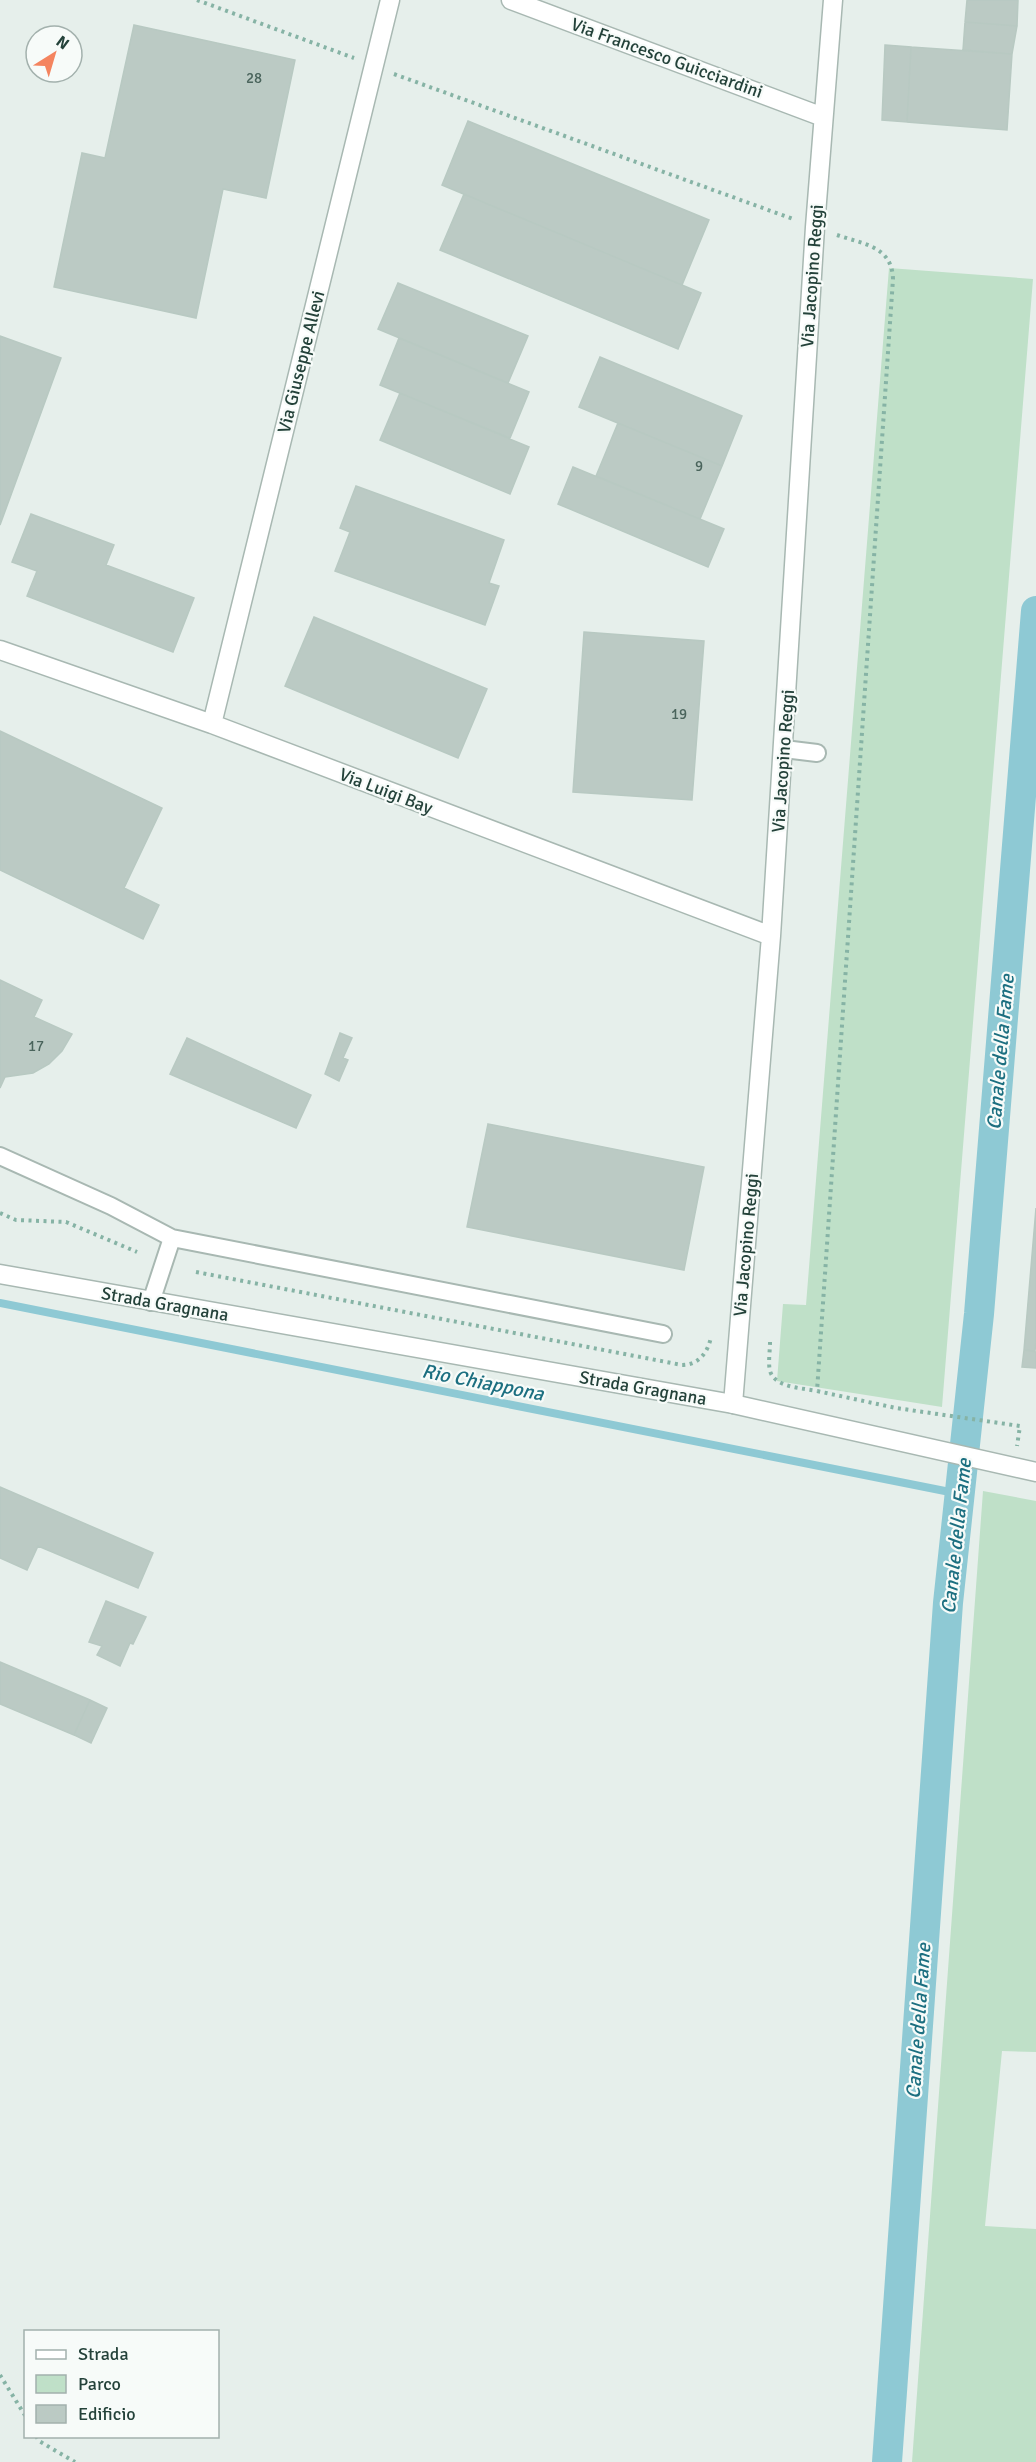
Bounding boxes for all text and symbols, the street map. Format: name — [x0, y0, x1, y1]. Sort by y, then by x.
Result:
street label: Via Francesco Guicciardini — [568, 13, 766, 103]
north arrow — [24, 24, 84, 84]
text: N — [52, 31, 73, 54]
house number: 28 — [246, 69, 262, 87]
street label: Via Jacopino Reggi — [796, 204, 828, 348]
street label: Via Giuseppe Allevi — [273, 288, 329, 436]
house number: 9 — [695, 457, 703, 475]
street label: Via Jacopino Reggi — [767, 689, 799, 833]
house number: 19 — [671, 705, 687, 723]
street label: Via Luigi Bay — [336, 763, 436, 819]
water label: Canale della Fame — [981, 972, 1020, 1131]
house number: 17 — [28, 1037, 44, 1055]
street label: Via Jacopino Reggi — [729, 1172, 763, 1318]
street label: Strada Gragnana — [100, 1282, 230, 1326]
water label: Rio Chiappona — [420, 1358, 547, 1407]
street label: Strada Gragnana — [578, 1366, 708, 1410]
water label: Canale della Fame — [936, 1456, 977, 1615]
water label: Canale della Fame — [901, 1941, 936, 2100]
legend — [24, 2330, 219, 2438]
text: Strada — [78, 2343, 129, 2365]
text: Parco — [78, 2373, 121, 2395]
text: Edificio — [78, 2403, 136, 2425]

